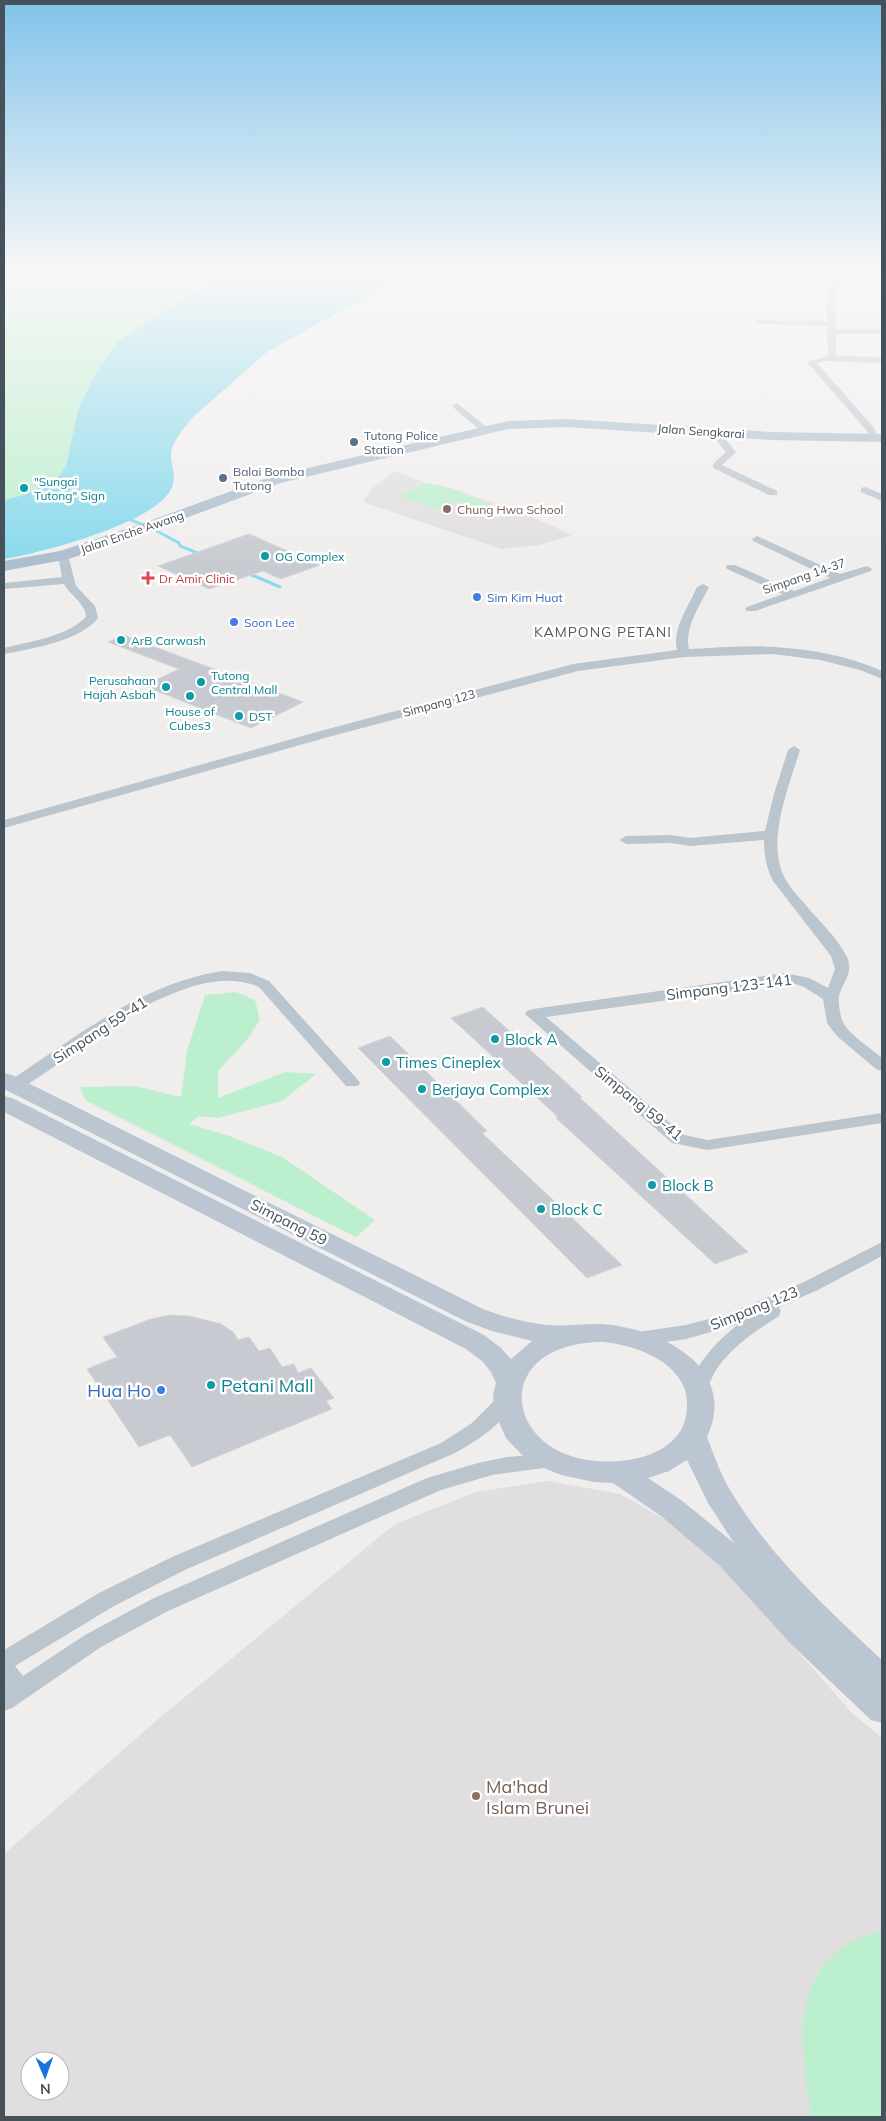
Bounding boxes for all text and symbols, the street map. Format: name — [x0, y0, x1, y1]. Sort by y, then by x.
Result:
street label: Jalan Sengkarai — [657, 420, 745, 442]
place label: Tutong Police Station — [364, 428, 438, 457]
marker: Tutong Police Station — [348, 436, 360, 448]
place label: Balai Bomba Tutong — [233, 464, 304, 493]
marker: Balai Bomba Tutong — [217, 472, 229, 484]
place label: "Sungai Tutong" Sign — [34, 474, 105, 503]
marker: "Sungai Tutong" Sign — [18, 482, 30, 494]
place label: Chung Hwa School — [457, 502, 563, 517]
marker: Chung Hwa School — [441, 503, 453, 515]
street label: Jalan Enche Awang — [78, 507, 186, 557]
place label: OG Complex — [275, 549, 345, 564]
marker: OG Complex — [259, 550, 271, 562]
street label: Simpang 14-37 — [761, 555, 847, 597]
marker: Dr Amir Clinic — [141, 571, 155, 585]
place label: Dr Amir Clinic — [159, 571, 235, 586]
place label: Sim Kim Huat — [487, 590, 563, 605]
marker: Sim Kim Huat — [471, 591, 483, 603]
place label: Soon Lee — [244, 615, 295, 630]
marker: Soon Lee — [228, 616, 240, 628]
district label: KAMPONG PETANI — [534, 623, 672, 641]
place label: ArB Carwash — [131, 633, 206, 648]
marker: ArB Carwash — [115, 634, 127, 646]
place label: Tutong Central Mall — [211, 668, 277, 697]
place label: Perusahaan Hajah Asbah — [83, 673, 156, 702]
marker: Tutong Central Mall — [195, 676, 207, 688]
marker: Perusahaan Hajah Asbah — [160, 681, 172, 693]
street label: Simpang 123 — [401, 686, 477, 720]
marker: House of Cubes3 — [184, 690, 196, 702]
place label: House of Cubes3 — [165, 704, 216, 733]
place label: DST — [249, 709, 273, 724]
marker: DST — [233, 710, 245, 722]
street label: Simpang 123-141 — [665, 970, 793, 1004]
street label: Simpang 59-41 — [49, 993, 151, 1067]
place label: Block A — [505, 1030, 557, 1049]
marker: Block A — [489, 1033, 501, 1045]
place label: Times Cineplex — [396, 1053, 501, 1072]
marker: Times Cineplex — [380, 1056, 392, 1068]
street label: Simpang 59-41 — [591, 1062, 687, 1144]
place label: Berjaya Complex — [432, 1080, 549, 1099]
marker: Berjaya Complex — [416, 1083, 428, 1095]
place label: Block B — [662, 1176, 714, 1195]
marker: Block B — [646, 1179, 658, 1191]
street label: Simpang 59 — [247, 1195, 331, 1249]
place label: Block C — [551, 1200, 603, 1219]
marker: Block C — [535, 1203, 547, 1215]
street label: Simpang 123 — [707, 1282, 801, 1334]
place label: Petani Mall — [221, 1374, 314, 1397]
place label: Hua Ho — [87, 1379, 151, 1402]
marker: Petani Mall — [205, 1379, 217, 1391]
marker: Hua Ho — [155, 1384, 167, 1396]
place label: Ma'had Islam Brunei — [486, 1775, 589, 1819]
marker: Ma'had Islam Brunei — [470, 1790, 482, 1802]
north arrow — [20, 2051, 70, 2101]
text: N — [40, 2080, 51, 2098]

